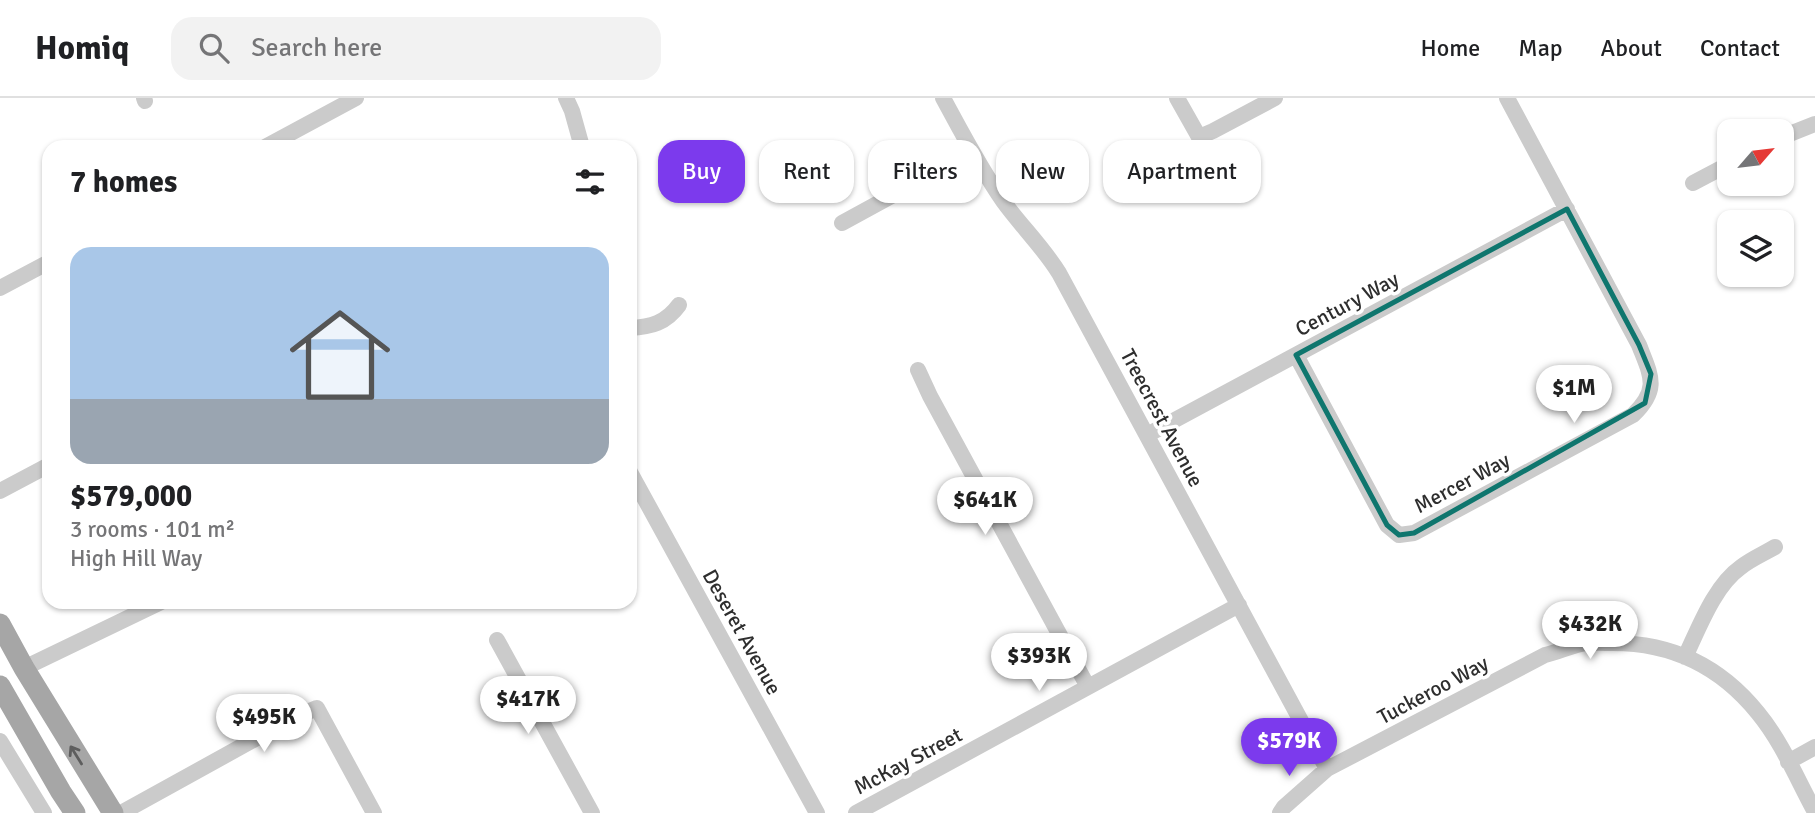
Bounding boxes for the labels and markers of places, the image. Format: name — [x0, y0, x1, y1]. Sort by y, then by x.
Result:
pin: $1M — [1540, 366, 1608, 425]
pin: $641K — [936, 478, 1034, 537]
pin: $432K — [1541, 602, 1639, 661]
pin: $393K — [990, 634, 1088, 693]
pin: $417K — [479, 676, 577, 736]
pin: $495K — [215, 694, 313, 754]
pin: $579K — [1240, 718, 1338, 778]

